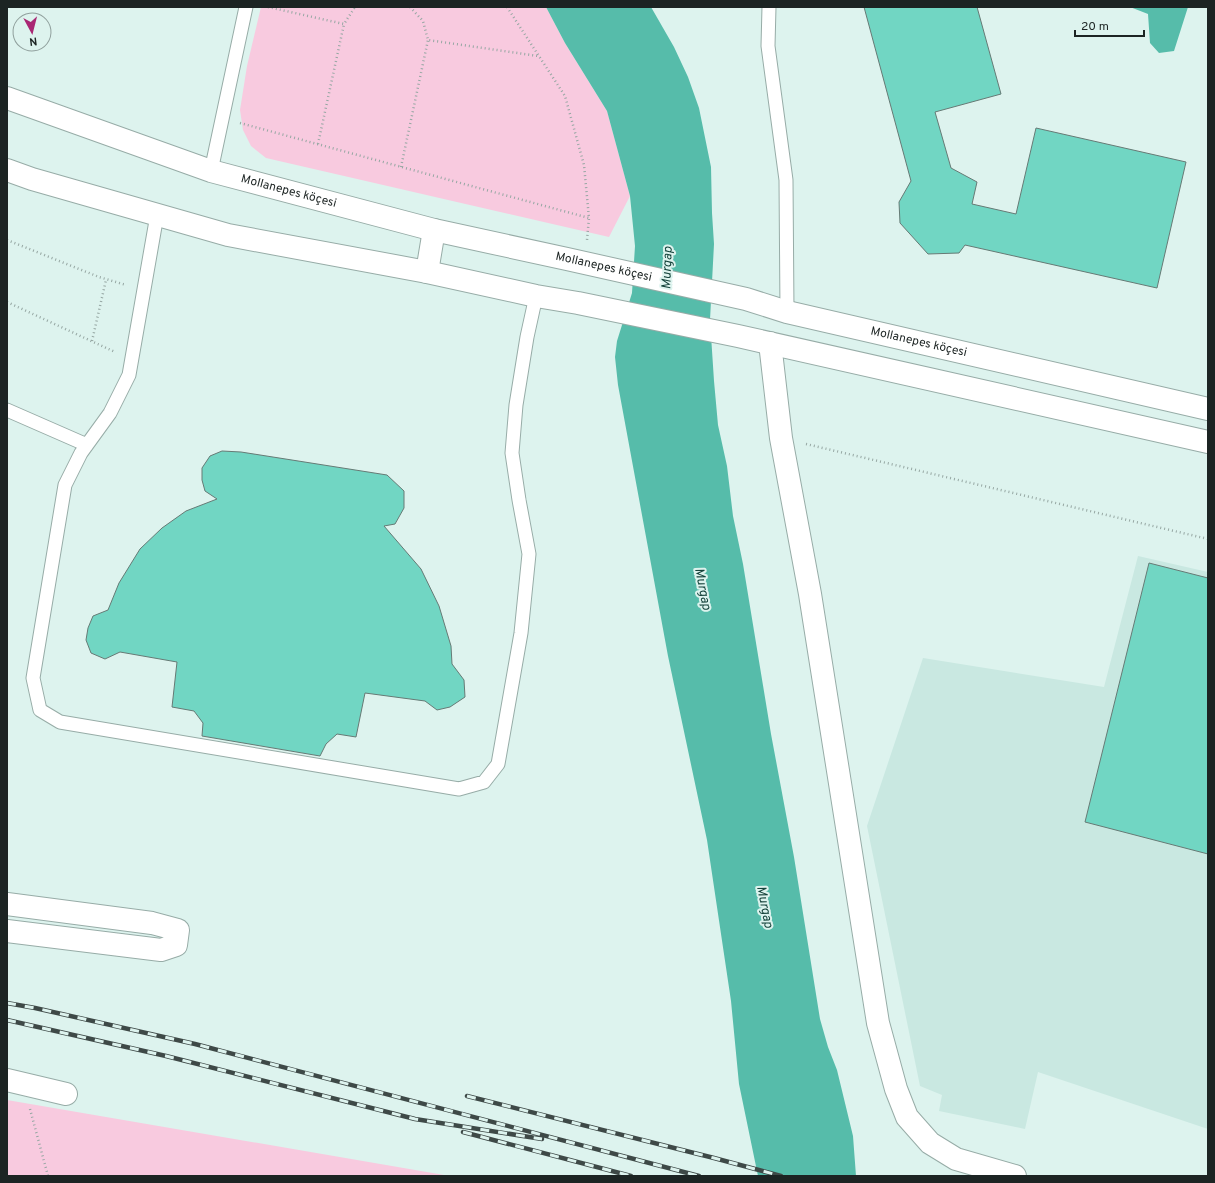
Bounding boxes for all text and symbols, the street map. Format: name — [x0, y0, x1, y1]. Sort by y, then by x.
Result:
north arrow — [12, 12, 52, 52]
scale bar — [1075, 12, 1144, 38]
text: 20 m — [1081, 19, 1109, 35]
text: N — [28, 34, 38, 48]
street label: Mollanepes köçesi — [239, 171, 338, 212]
water label: Murgap — [659, 246, 677, 290]
street label: Mollanepes köçesi — [554, 249, 653, 286]
street label: Mollanepes köçesi — [869, 323, 968, 361]
water label: Murgap — [690, 567, 714, 612]
water label: Murgap — [752, 885, 776, 930]

